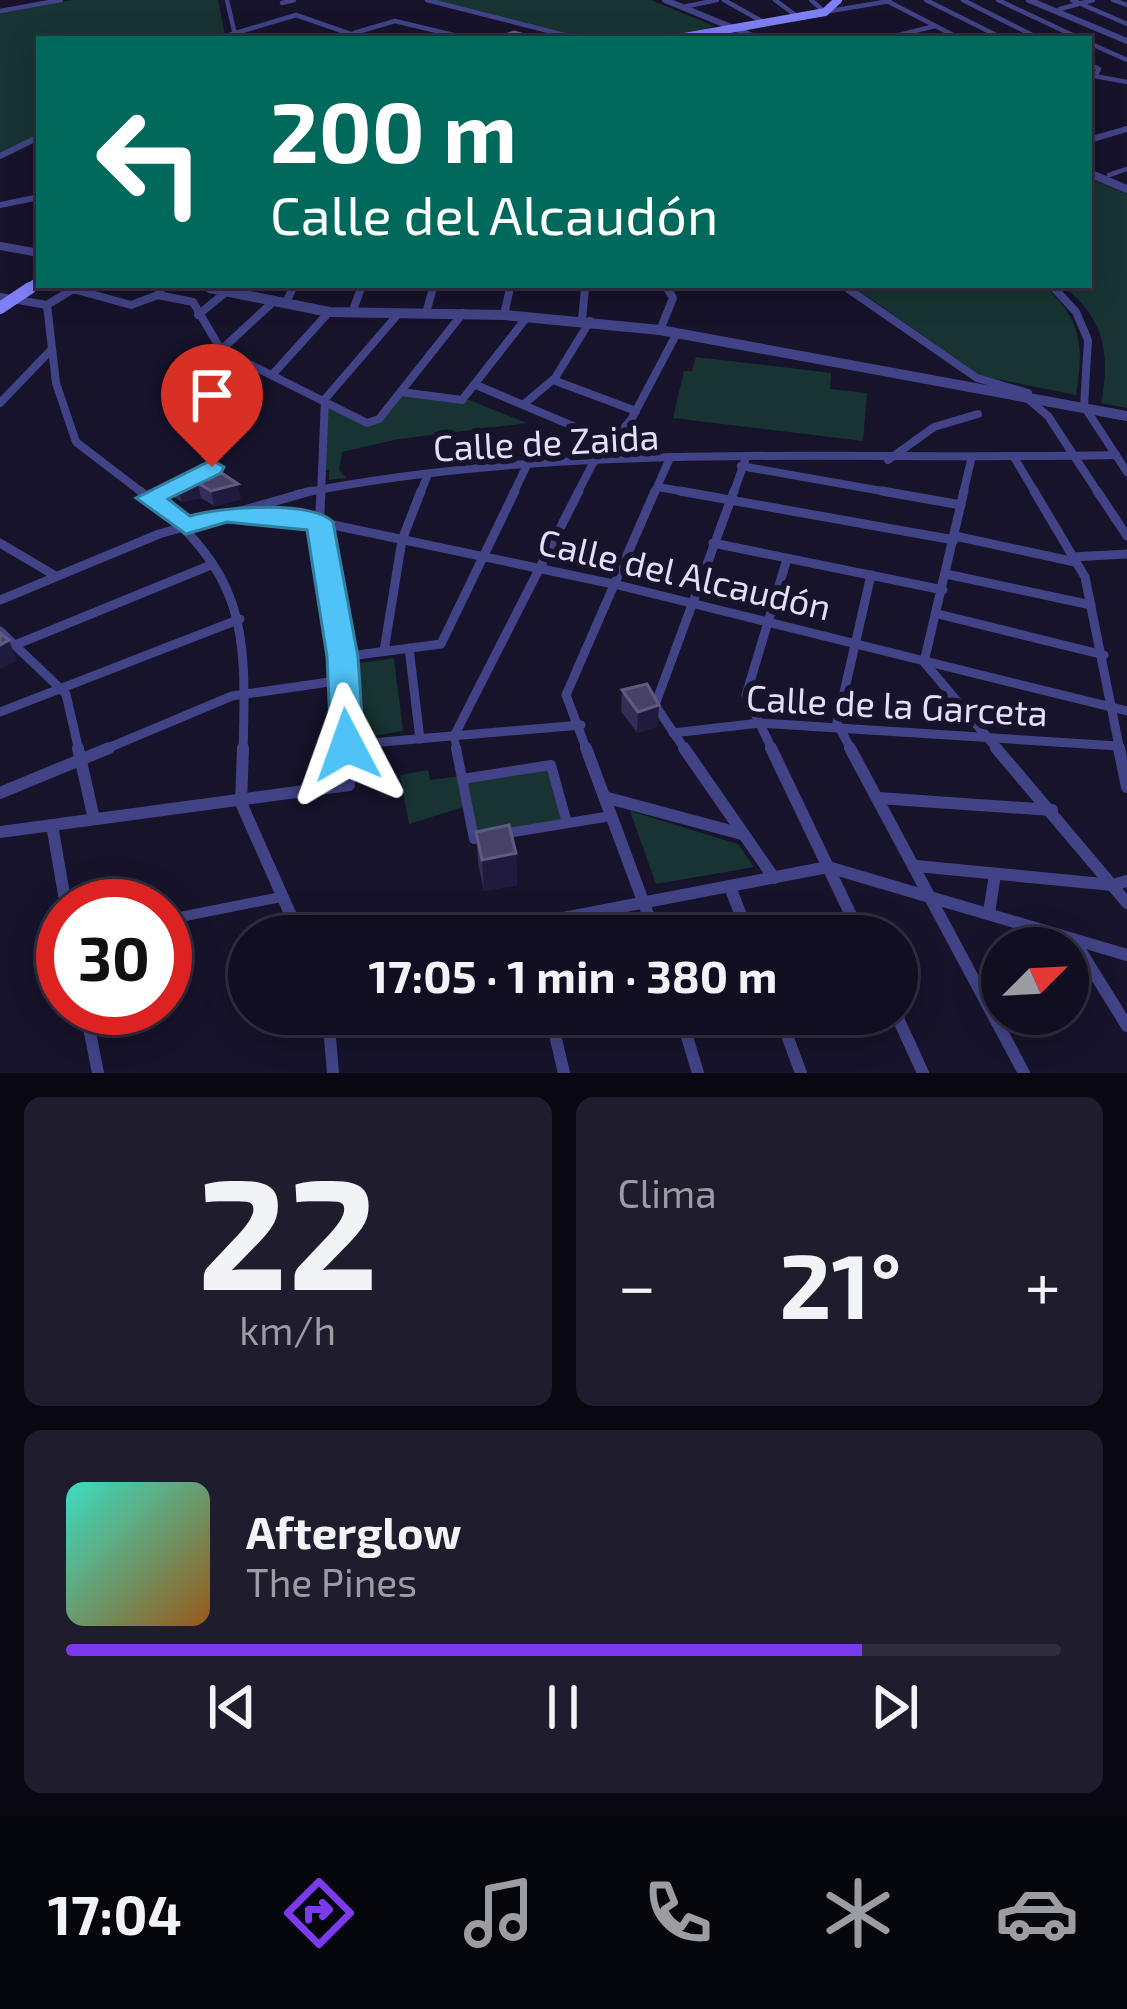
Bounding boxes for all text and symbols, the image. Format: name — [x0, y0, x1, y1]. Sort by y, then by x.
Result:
text: 200 m — [270, 79, 517, 180]
icon: left — [72, 84, 228, 240]
text: Calle del Alcaudón — [270, 181, 718, 246]
pin — [161, 344, 263, 467]
icon: arrive — [179, 362, 245, 428]
street label: Calle de Zaida — [432, 414, 660, 468]
street label: Calle del Alcaudón — [535, 518, 835, 628]
street label: Calle de la Garceta — [745, 675, 1049, 733]
position arrow — [284, 682, 410, 808]
speed limit sign: 30 — [36, 879, 192, 1035]
north arrow — [981, 927, 1089, 1035]
map controls — [981, 927, 1089, 1035]
text: 17:05 · 1 min · 380 m — [368, 948, 778, 1002]
text: 22 — [197, 1134, 378, 1321]
text: Clima — [618, 1169, 717, 1216]
text: 21° — [779, 1229, 901, 1337]
text: − — [618, 1244, 656, 1323]
text: + — [1025, 1244, 1061, 1323]
text: km/h — [239, 1306, 336, 1353]
text: Afterglow — [246, 1504, 462, 1558]
text: The Pines — [246, 1558, 417, 1605]
icon: previous — [199, 1674, 265, 1740]
icon: pause — [530, 1674, 596, 1740]
icon: next — [862, 1674, 928, 1740]
icon: directions — [277, 1871, 361, 1955]
icon: music — [457, 1871, 541, 1955]
icon: phone — [636, 1871, 720, 1955]
icon: climate — [816, 1871, 900, 1955]
icon: car — [995, 1871, 1079, 1955]
text: 17:04 — [48, 1881, 182, 1946]

